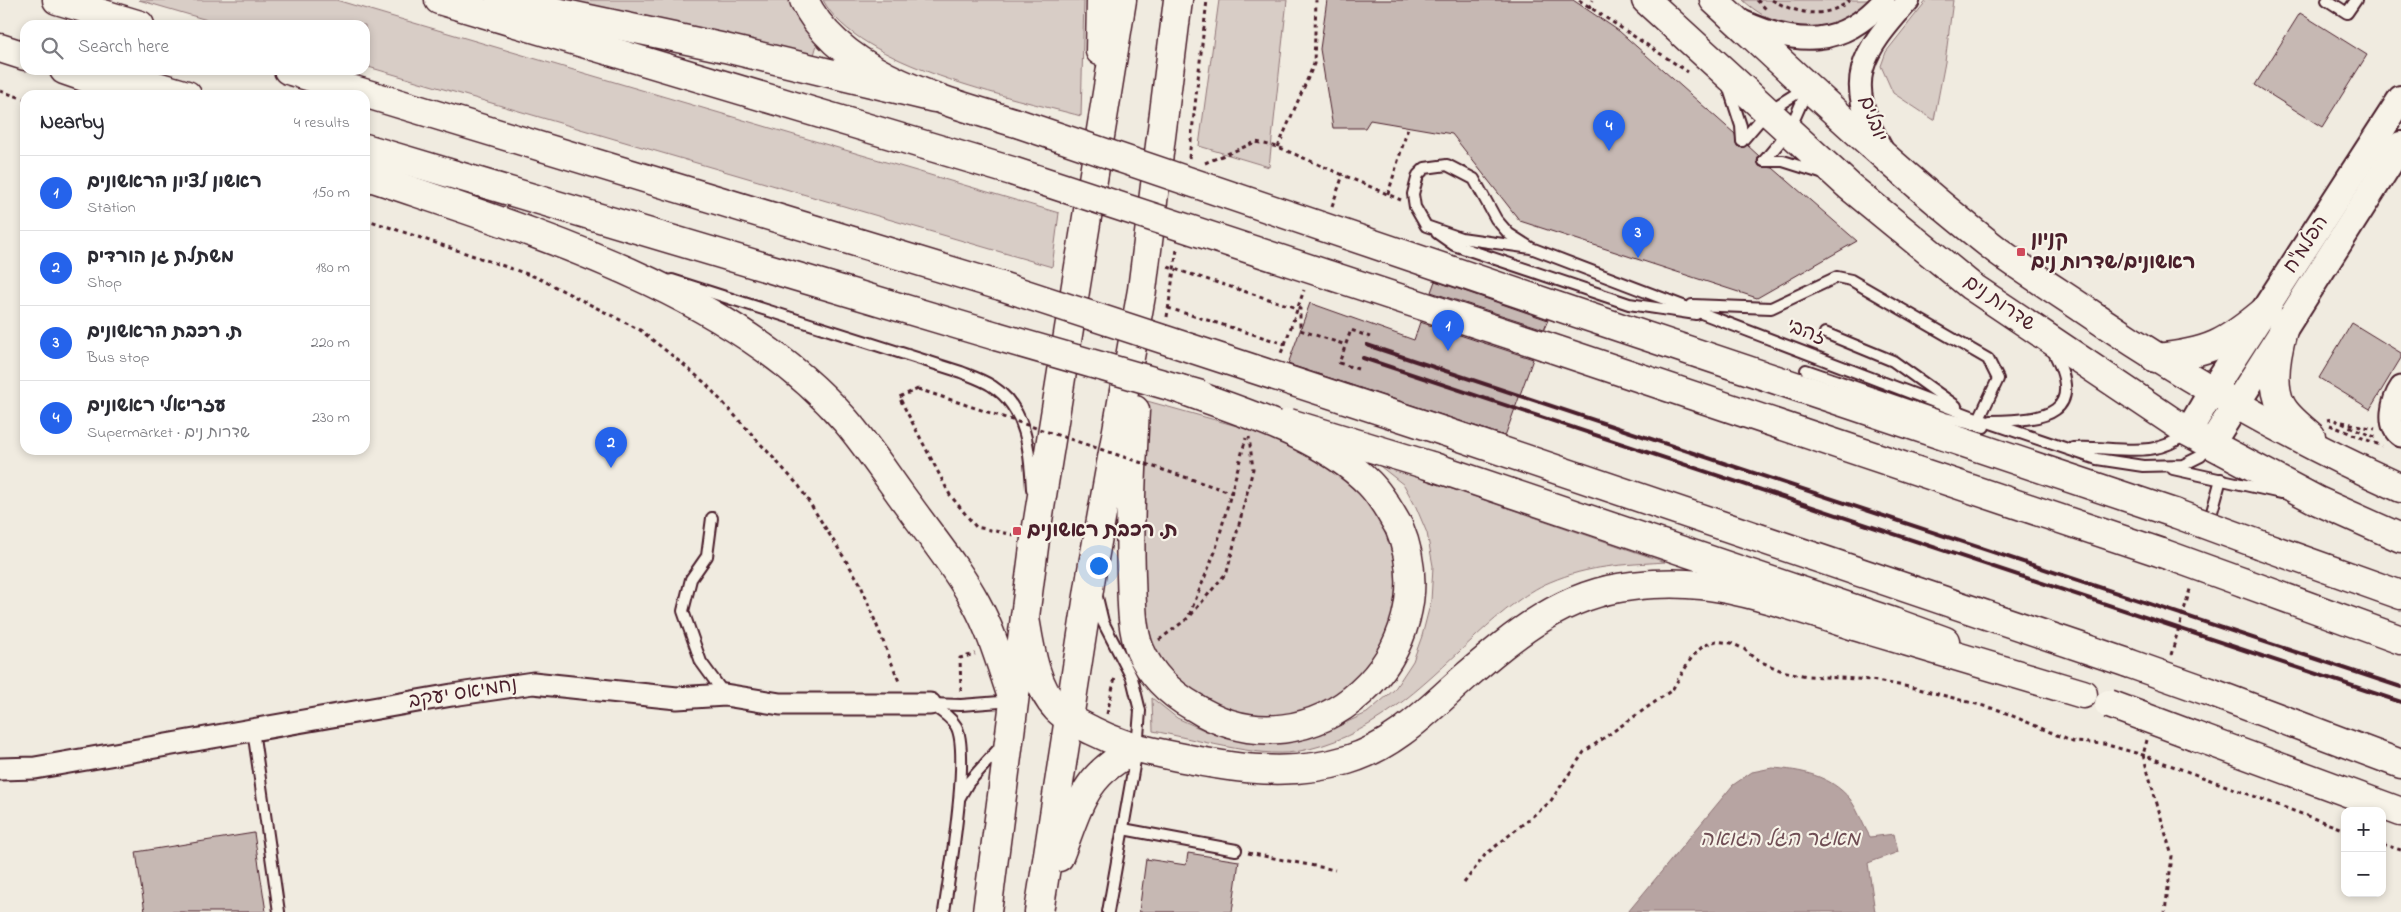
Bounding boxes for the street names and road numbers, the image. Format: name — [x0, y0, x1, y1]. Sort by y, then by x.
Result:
street label: יובלים — [1850, 92, 1894, 146]
street label: הפלמ"ח — [2277, 210, 2337, 280]
street label: שדרות נים — [1957, 269, 2041, 339]
street label: זהבי — [1782, 312, 1830, 354]
street label: נחמיאס יעקב — [407, 671, 519, 717]

